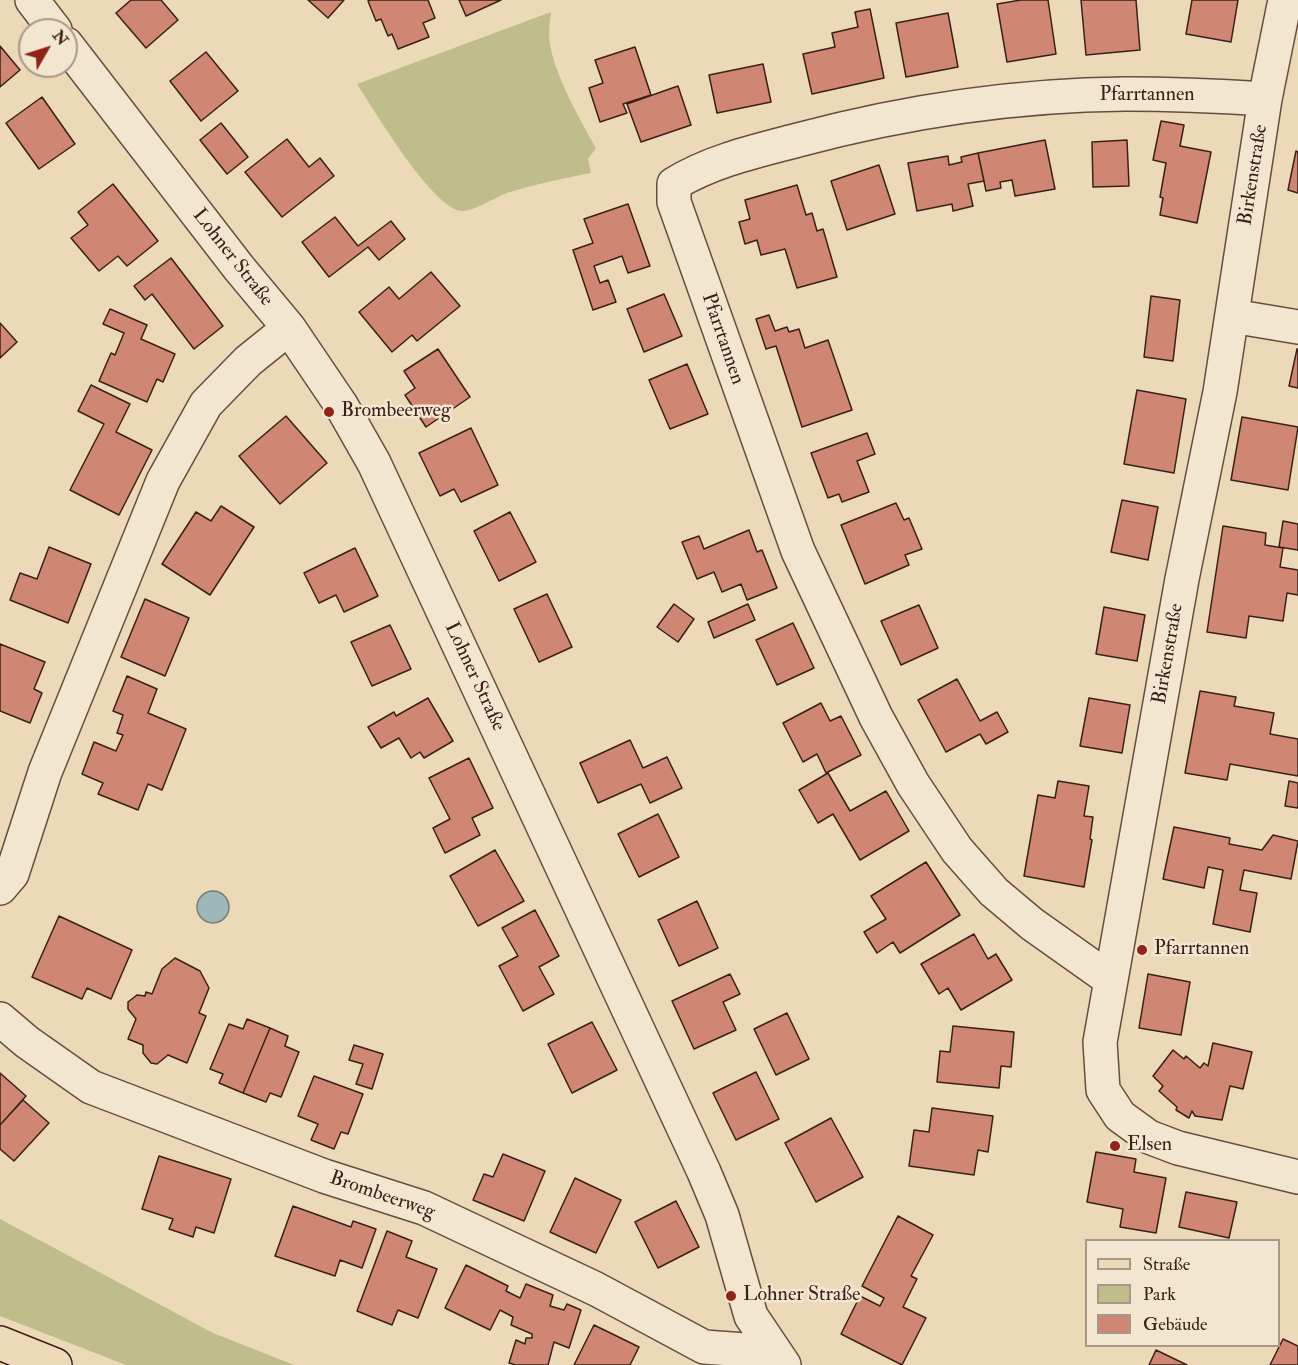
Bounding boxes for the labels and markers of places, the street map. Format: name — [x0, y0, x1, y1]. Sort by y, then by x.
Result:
place label: Brombeerweg — [341, 400, 451, 424]
marker: Brombeerweg — [322, 405, 336, 419]
place label: Pfarrtannen — [1154, 938, 1249, 962]
marker: Pfarrtannen — [1135, 943, 1149, 957]
place label: Elsen — [1127, 1134, 1172, 1158]
marker: Elsen — [1108, 1139, 1122, 1153]
place label: Lohner Straße — [743, 1284, 860, 1308]
marker: Lohner Straße — [724, 1289, 738, 1303]

